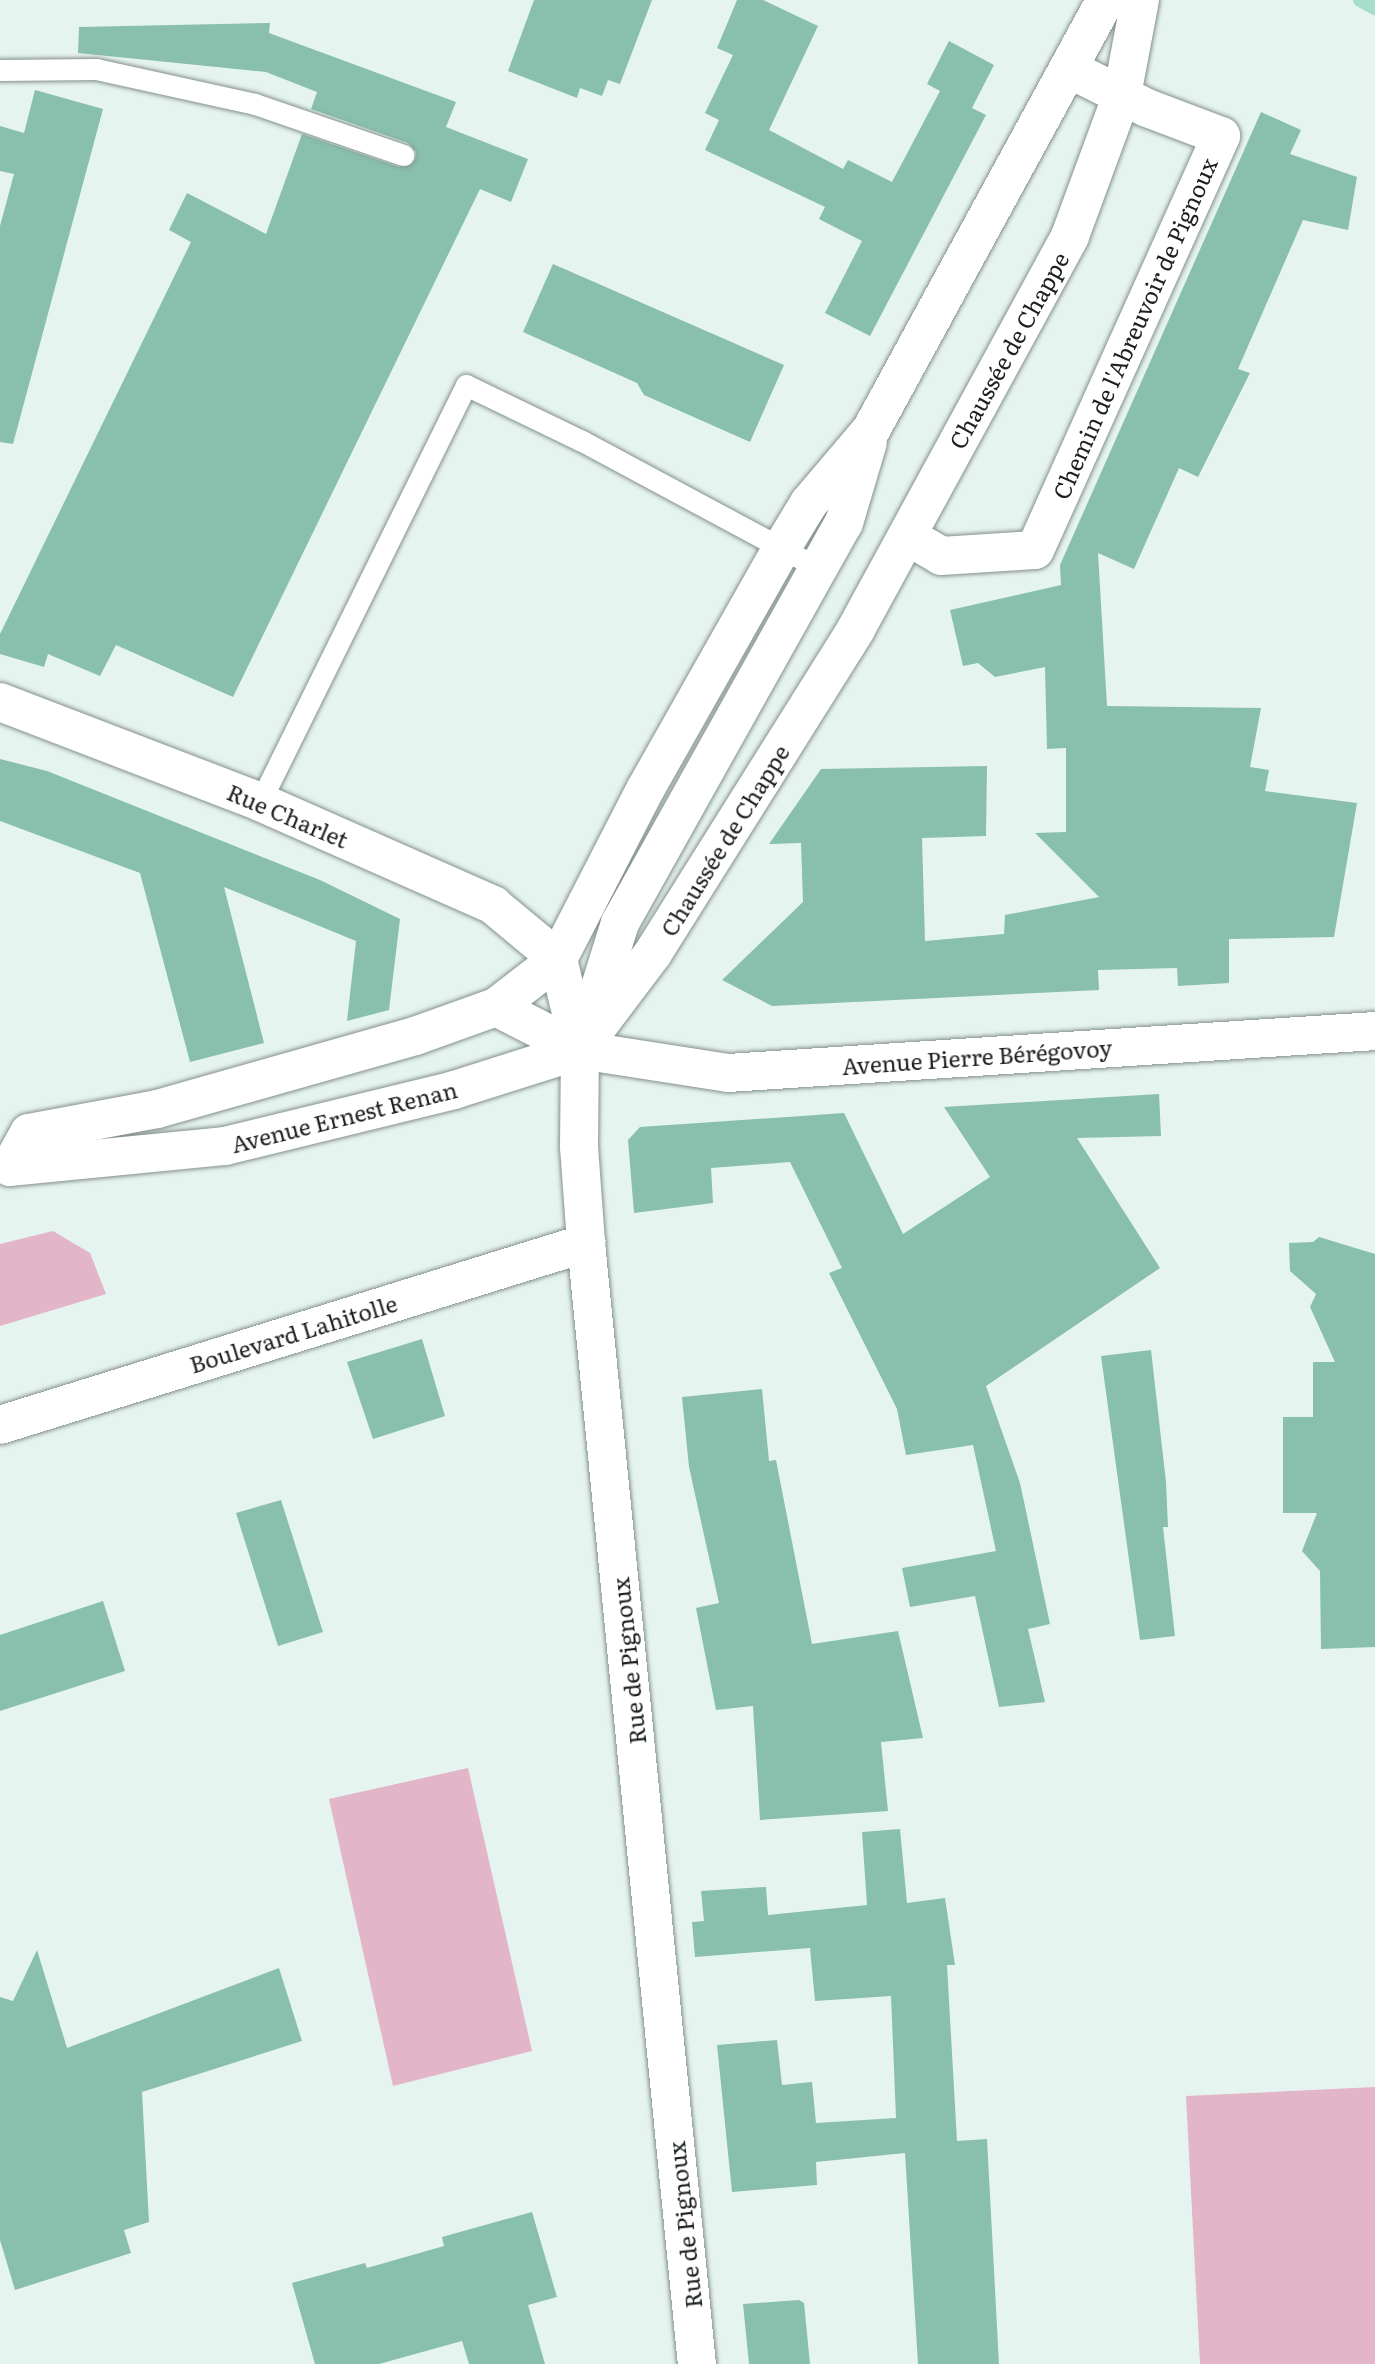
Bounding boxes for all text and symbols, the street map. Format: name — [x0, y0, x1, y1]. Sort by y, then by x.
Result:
street label: Chemin de l'Abreuvoir de Pignoux — [1046, 153, 1222, 503]
street label: Chaussée de Chappe — [942, 247, 1074, 453]
street label: Chaussée de Chappe — [654, 739, 794, 941]
street label: Rue Charlet — [223, 777, 353, 853]
street label: Avenue Pierre Bérégovoy — [841, 1033, 1113, 1079]
street label: Avenue Ernest Renan — [228, 1075, 460, 1157]
street label: Boulevard Lahitolle — [186, 1288, 400, 1378]
street label: Rue de Pignoux — [606, 1576, 650, 1746]
street label: Rue de Pignoux — [662, 2140, 706, 2310]

